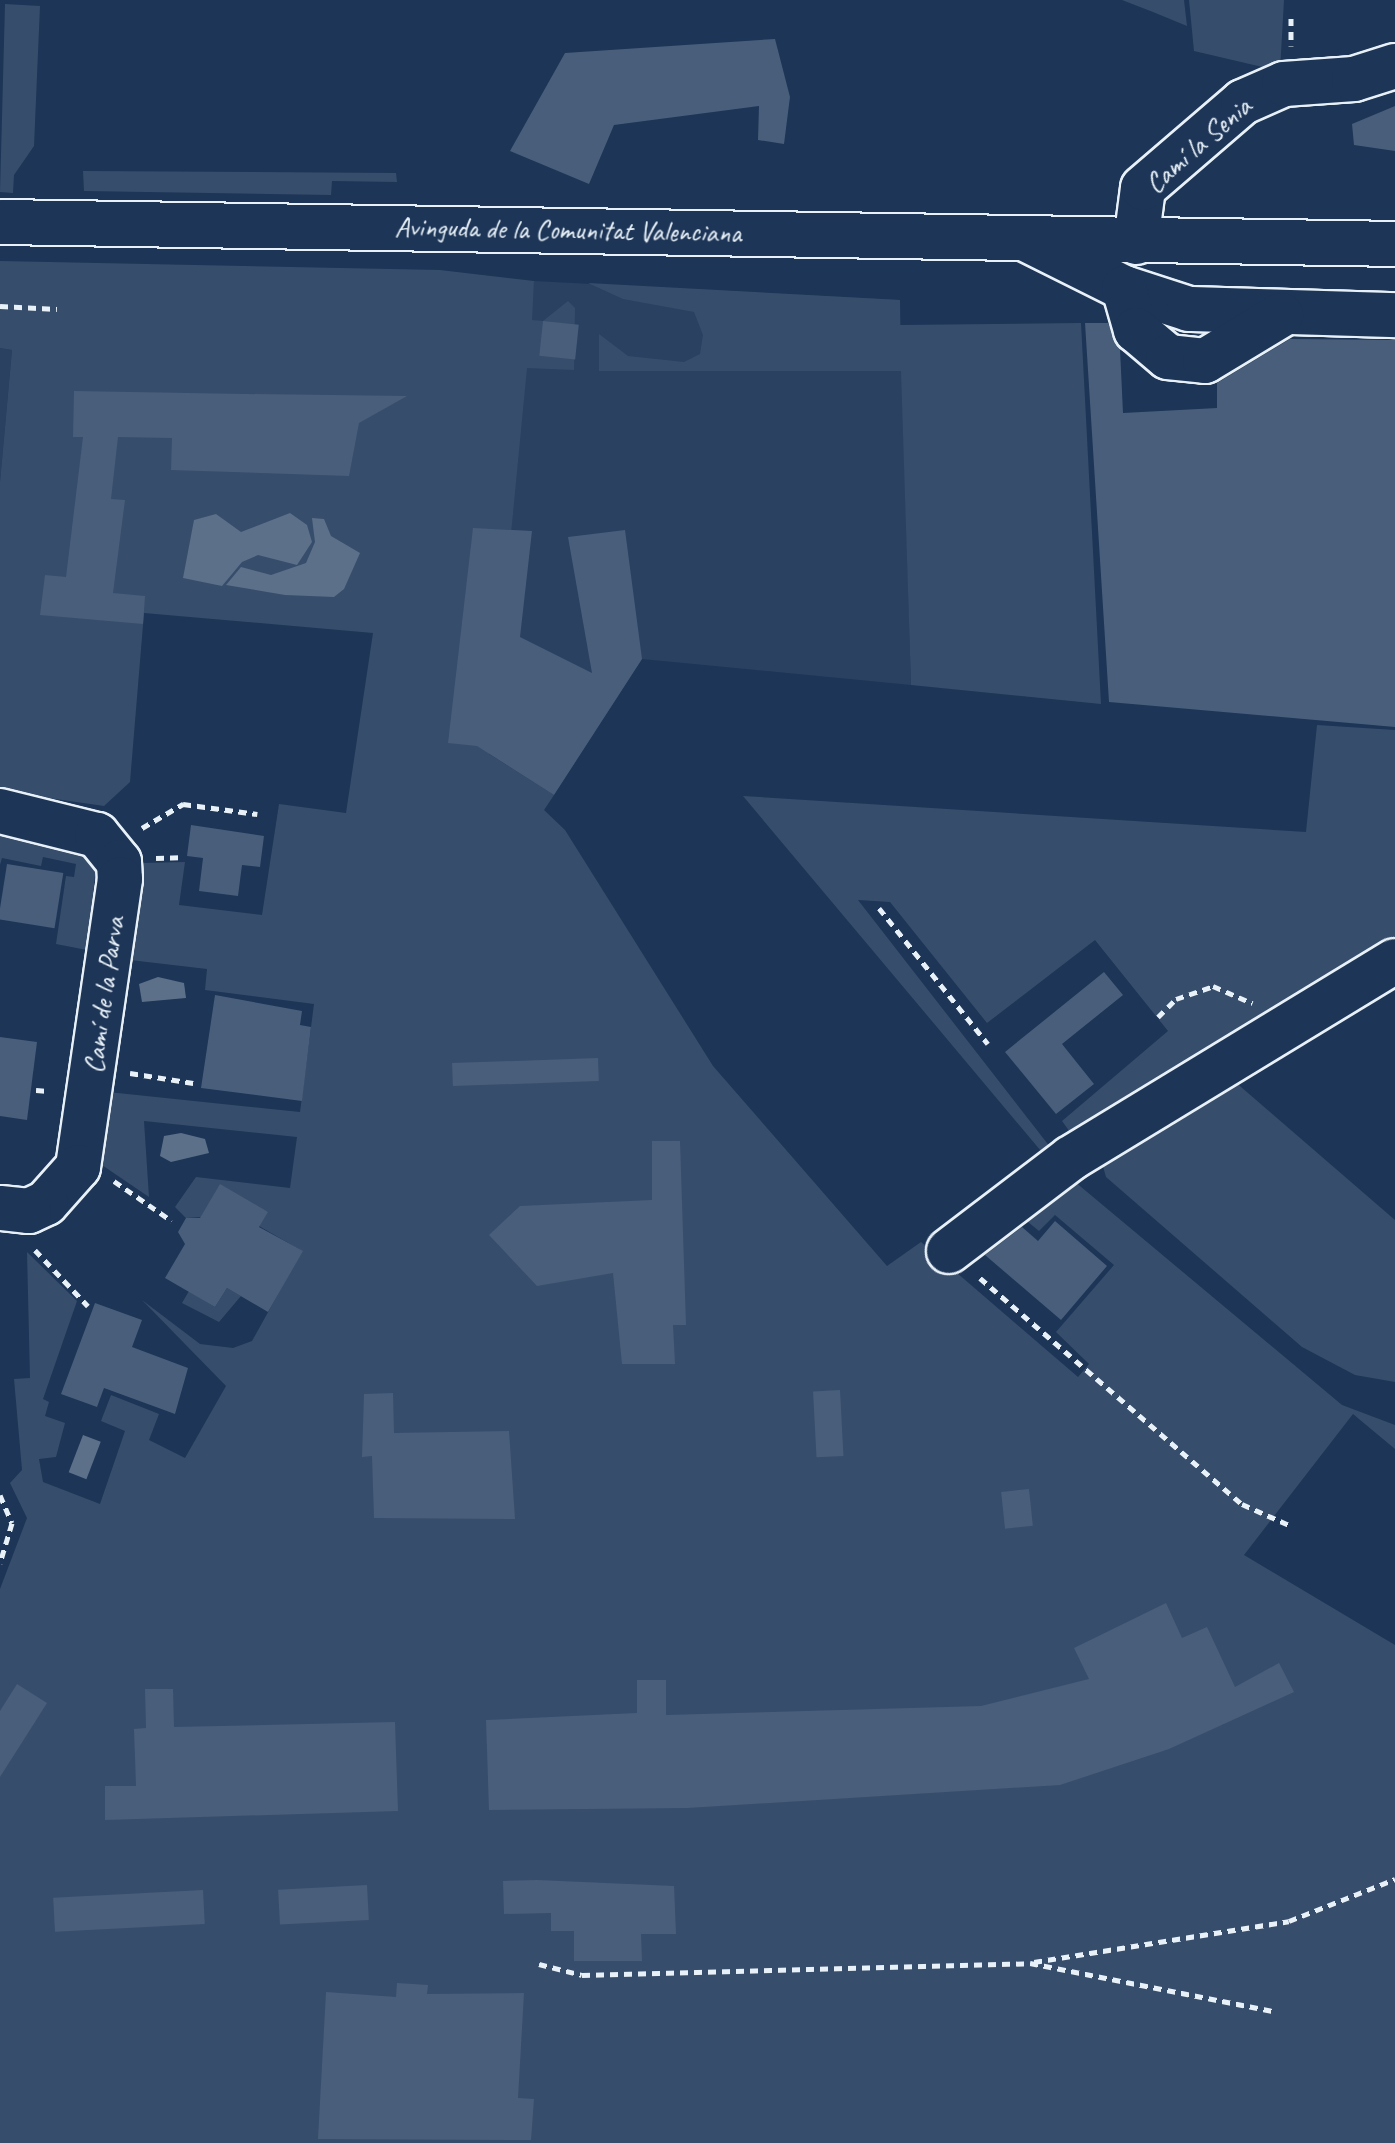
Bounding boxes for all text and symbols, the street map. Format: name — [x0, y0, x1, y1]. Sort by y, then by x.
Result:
street label: Camí la Senia — [1139, 90, 1257, 200]
street label: Avinguda de la Comunitat Valenciana — [393, 210, 743, 250]
street label: Camí de la Parva — [76, 914, 132, 1076]

